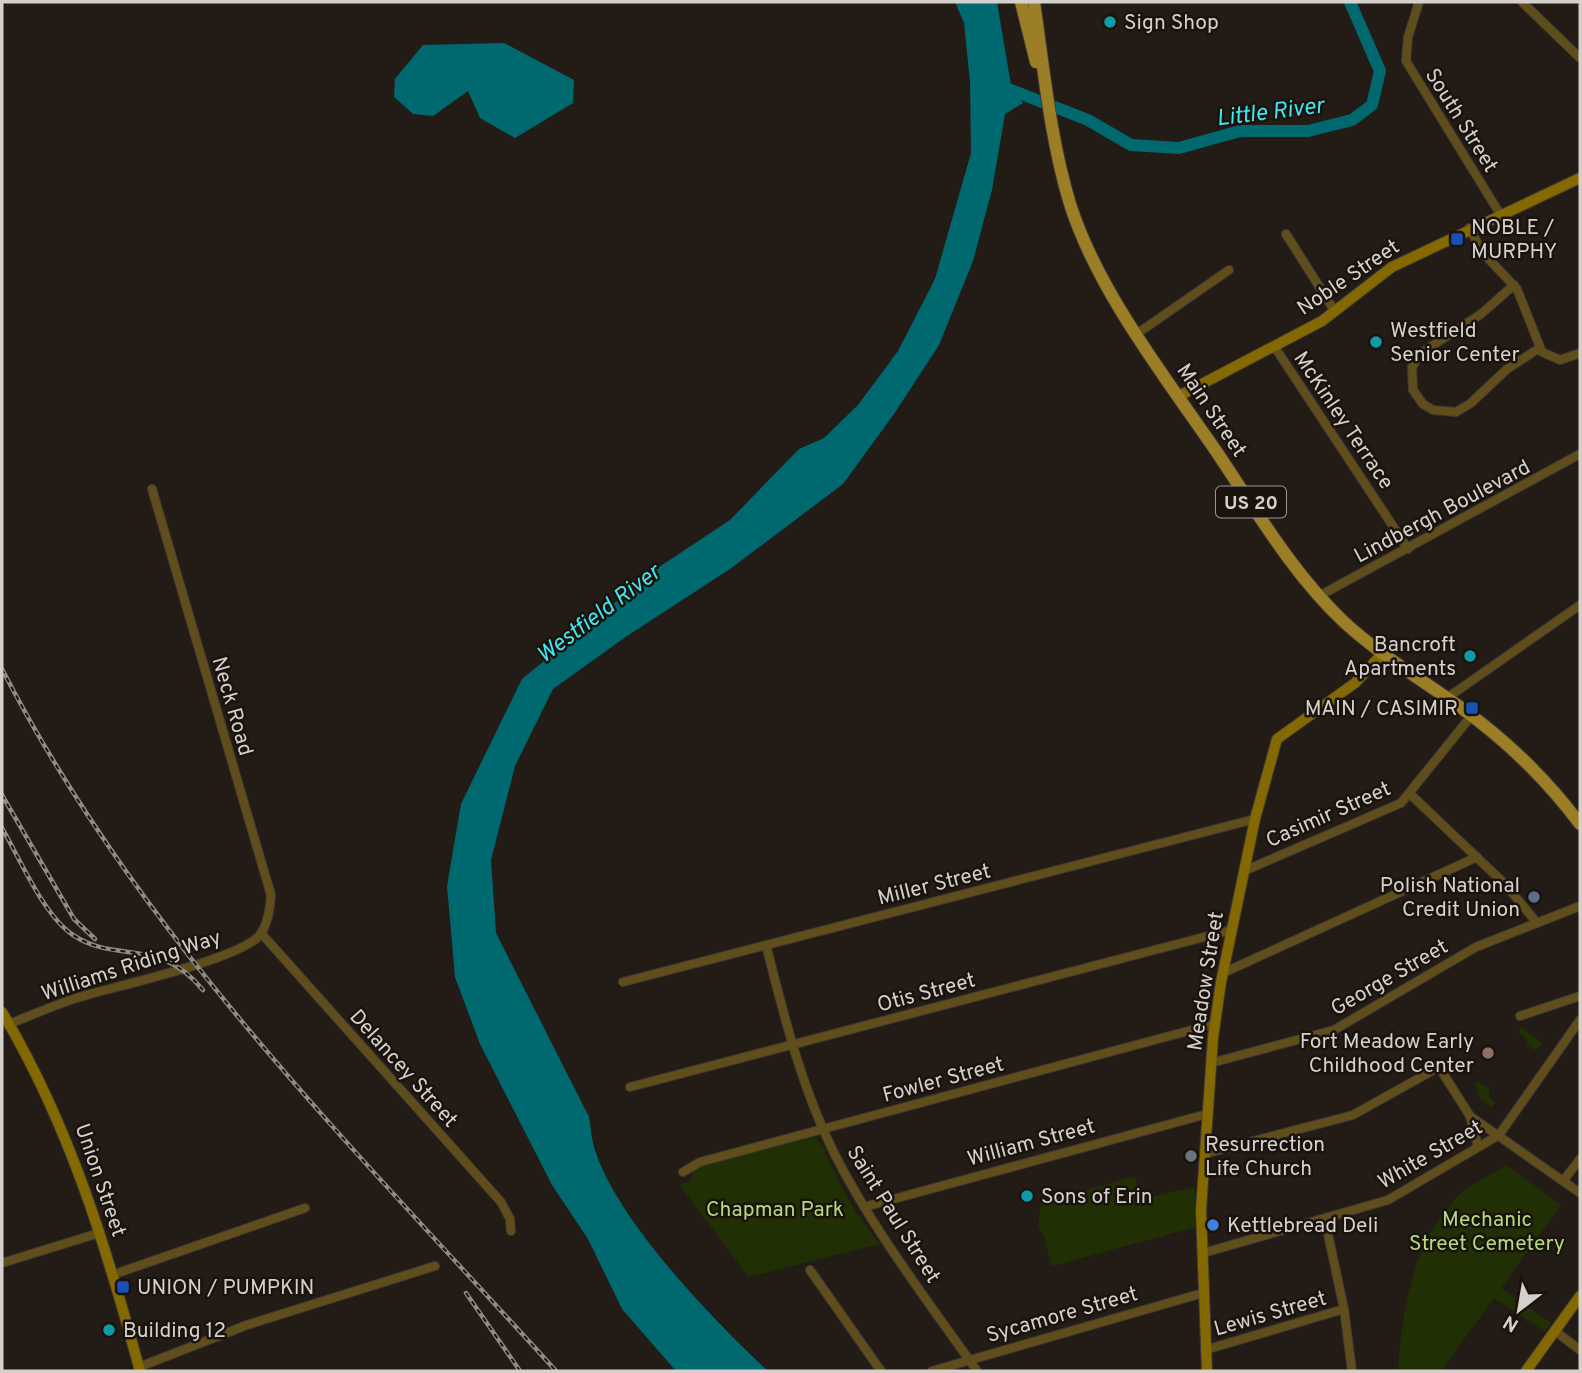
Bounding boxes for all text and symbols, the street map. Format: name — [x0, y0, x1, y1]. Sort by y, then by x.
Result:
place label: Sign Shop — [1124, 10, 1219, 37]
marker: Sign Shop — [1102, 14, 1118, 30]
street label: South Street — [1418, 64, 1503, 178]
water label: Little River — [1215, 92, 1328, 134]
place label: NOBLE / MURPHY — [1471, 215, 1557, 266]
marker: NOBLE / MURPHY — [1449, 231, 1465, 247]
street label: Noble Street — [1292, 234, 1405, 322]
place label: Westfield Senior Center — [1390, 318, 1520, 369]
marker: Westfield Senior Center — [1368, 334, 1384, 350]
street label: McKinley Terrace — [1287, 347, 1399, 495]
street label: Main Street — [1170, 359, 1252, 463]
street label: Lindbergh Boulevard — [1350, 454, 1536, 570]
road number: US 20 — [1216, 486, 1286, 517]
water label: Westfield River — [532, 558, 669, 671]
place label: Bancroft Apartments — [1344, 632, 1456, 683]
marker: Bancroft Apartments — [1462, 648, 1478, 664]
street label: Neck Road — [205, 654, 259, 759]
place label: MAIN / CASIMIR — [1305, 696, 1458, 723]
marker: MAIN / CASIMIR — [1464, 700, 1480, 716]
street label: Casimir Street — [1262, 776, 1395, 855]
street label: Miller Street — [875, 858, 994, 913]
place label: Polish National Credit Union — [1380, 873, 1520, 924]
marker: Polish National Credit Union — [1526, 889, 1542, 905]
street label: Meadow Street — [1182, 910, 1231, 1053]
street label: Williams Riding Way — [38, 925, 225, 1008]
street label: George Street — [1326, 934, 1453, 1023]
street label: Otis Street — [874, 967, 979, 1020]
street label: Delancey Street — [343, 1004, 463, 1134]
place label: Fort Meadow Early Childhood Center — [1300, 1029, 1474, 1080]
marker: Fort Meadow Early Childhood Center — [1480, 1045, 1496, 1061]
street label: Fowler Street — [880, 1051, 1007, 1110]
street label: William Street — [965, 1113, 1098, 1173]
street label: White Street — [1374, 1114, 1488, 1196]
street label: Union Street — [68, 1120, 132, 1241]
place label: Resurrection Life Church — [1205, 1132, 1325, 1183]
street label: Saint Paul Street — [840, 1141, 946, 1289]
marker: Resurrection Life Church — [1183, 1148, 1199, 1164]
place label: Sons of Erin — [1041, 1184, 1153, 1211]
marker: Sons of Erin — [1019, 1188, 1035, 1204]
park label: Chapman Park — [706, 1197, 844, 1224]
park label: Mechanic Street Cemetery — [1409, 1207, 1565, 1258]
place label: Kettlebread Deli — [1227, 1213, 1378, 1240]
marker: Kettlebread Deli — [1205, 1217, 1221, 1233]
place label: UNION / PUMPKIN — [137, 1275, 315, 1302]
north arrow — [1484, 1275, 1554, 1345]
marker: UNION / PUMPKIN — [115, 1279, 131, 1295]
street label: Sycamore Street — [984, 1281, 1141, 1350]
street label: Lewis Street — [1211, 1286, 1330, 1343]
text: N — [1499, 1309, 1523, 1337]
place label: Building 12 — [123, 1318, 226, 1345]
marker: Building 12 — [101, 1322, 117, 1338]

